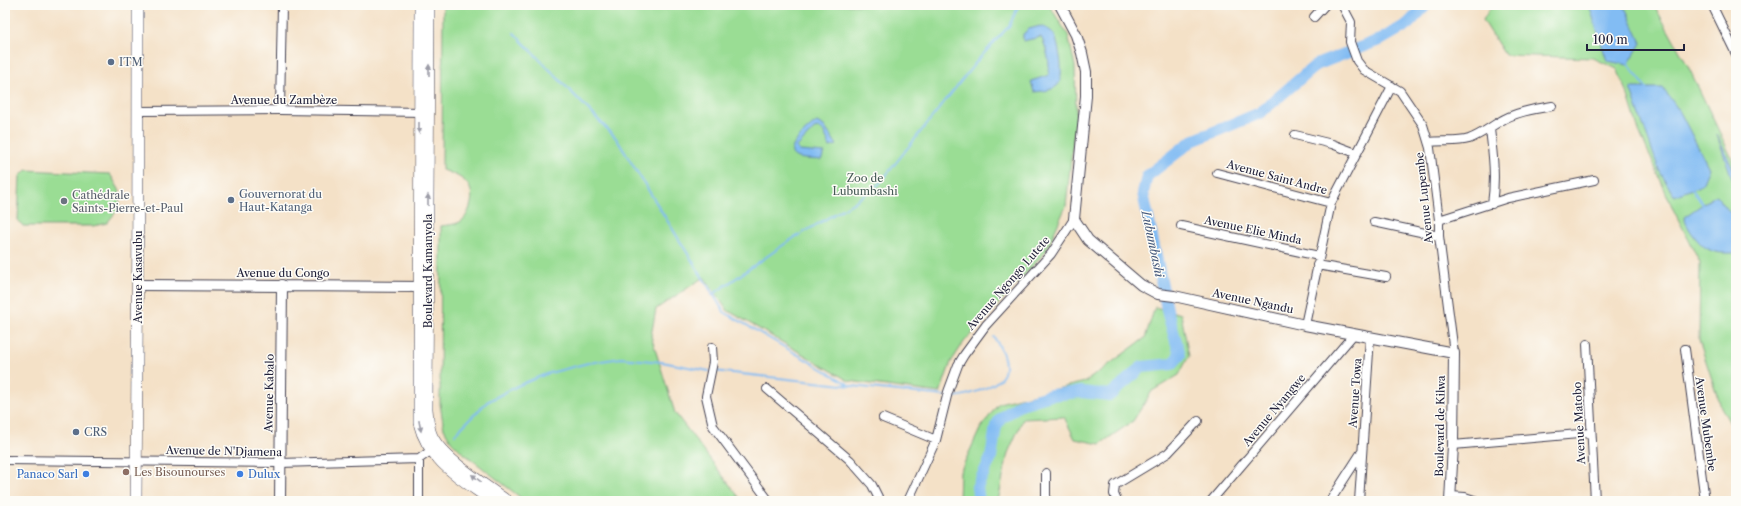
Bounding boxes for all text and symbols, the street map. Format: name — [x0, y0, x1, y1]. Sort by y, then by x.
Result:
scale bar — [1587, 26, 1684, 52]
text: 100 m — [1593, 32, 1628, 47]
place label: ITM — [119, 55, 143, 69]
marker: ITM — [106, 57, 116, 67]
one-way arrow — [426, 63, 432, 76]
street label: Avenue du Zambèze — [230, 93, 337, 107]
one-way arrow — [416, 122, 422, 135]
street label: Avenue Lupembe — [1412, 152, 1436, 245]
street label: Avenue Saint Andre — [1224, 157, 1329, 197]
park label: Zoo de Lubumbashi — [832, 171, 898, 198]
place label: Gouvernorat du Haut-Katanga — [239, 187, 322, 214]
place label: Cathédrale Saints-Pierre-et-Paul — [72, 188, 184, 215]
one-way arrow — [425, 193, 431, 206]
marker: Gouvernorat du Haut-Katanga — [226, 195, 236, 205]
marker: Cathédrale Saints-Pierre-et-Paul — [59, 196, 69, 206]
water label: Lubumbashi — [1138, 208, 1168, 280]
street label: Boulevard Kamanyola — [421, 213, 435, 328]
street label: Avenue Elie Minda — [1202, 213, 1303, 247]
street label: Avenue Kasavubu — [131, 230, 145, 324]
street label: Avenue Ngongo Lutete — [963, 233, 1053, 334]
street label: Avenue du Congo — [235, 266, 330, 280]
street label: Avenue Ngandu — [1210, 285, 1295, 316]
street label: Avenue Kabalo — [261, 353, 277, 434]
street label: Avenue Towa — [1346, 357, 1364, 429]
street label: Avenue Nyangwe — [1239, 371, 1308, 450]
street label: Boulevard de Kilwa — [1432, 375, 1448, 477]
street label: Avenue Mubembe — [1692, 375, 1720, 472]
street label: Avenue Matobo — [1570, 381, 1588, 466]
one-way arrow — [418, 420, 424, 432]
place label: CRS — [84, 425, 107, 439]
marker: CRS — [71, 427, 81, 437]
street label: Avenue de N'Djamena — [165, 443, 282, 459]
place label: Les Bisounourses — [134, 465, 225, 479]
place label: Panaco Sarl — [17, 467, 79, 481]
marker: Les Bisounourses — [121, 467, 131, 477]
place label: Dulux — [248, 467, 281, 481]
marker: Panaco Sarl — [81, 469, 91, 479]
marker: Dulux — [235, 469, 245, 479]
one-way arrow — [471, 474, 481, 482]

